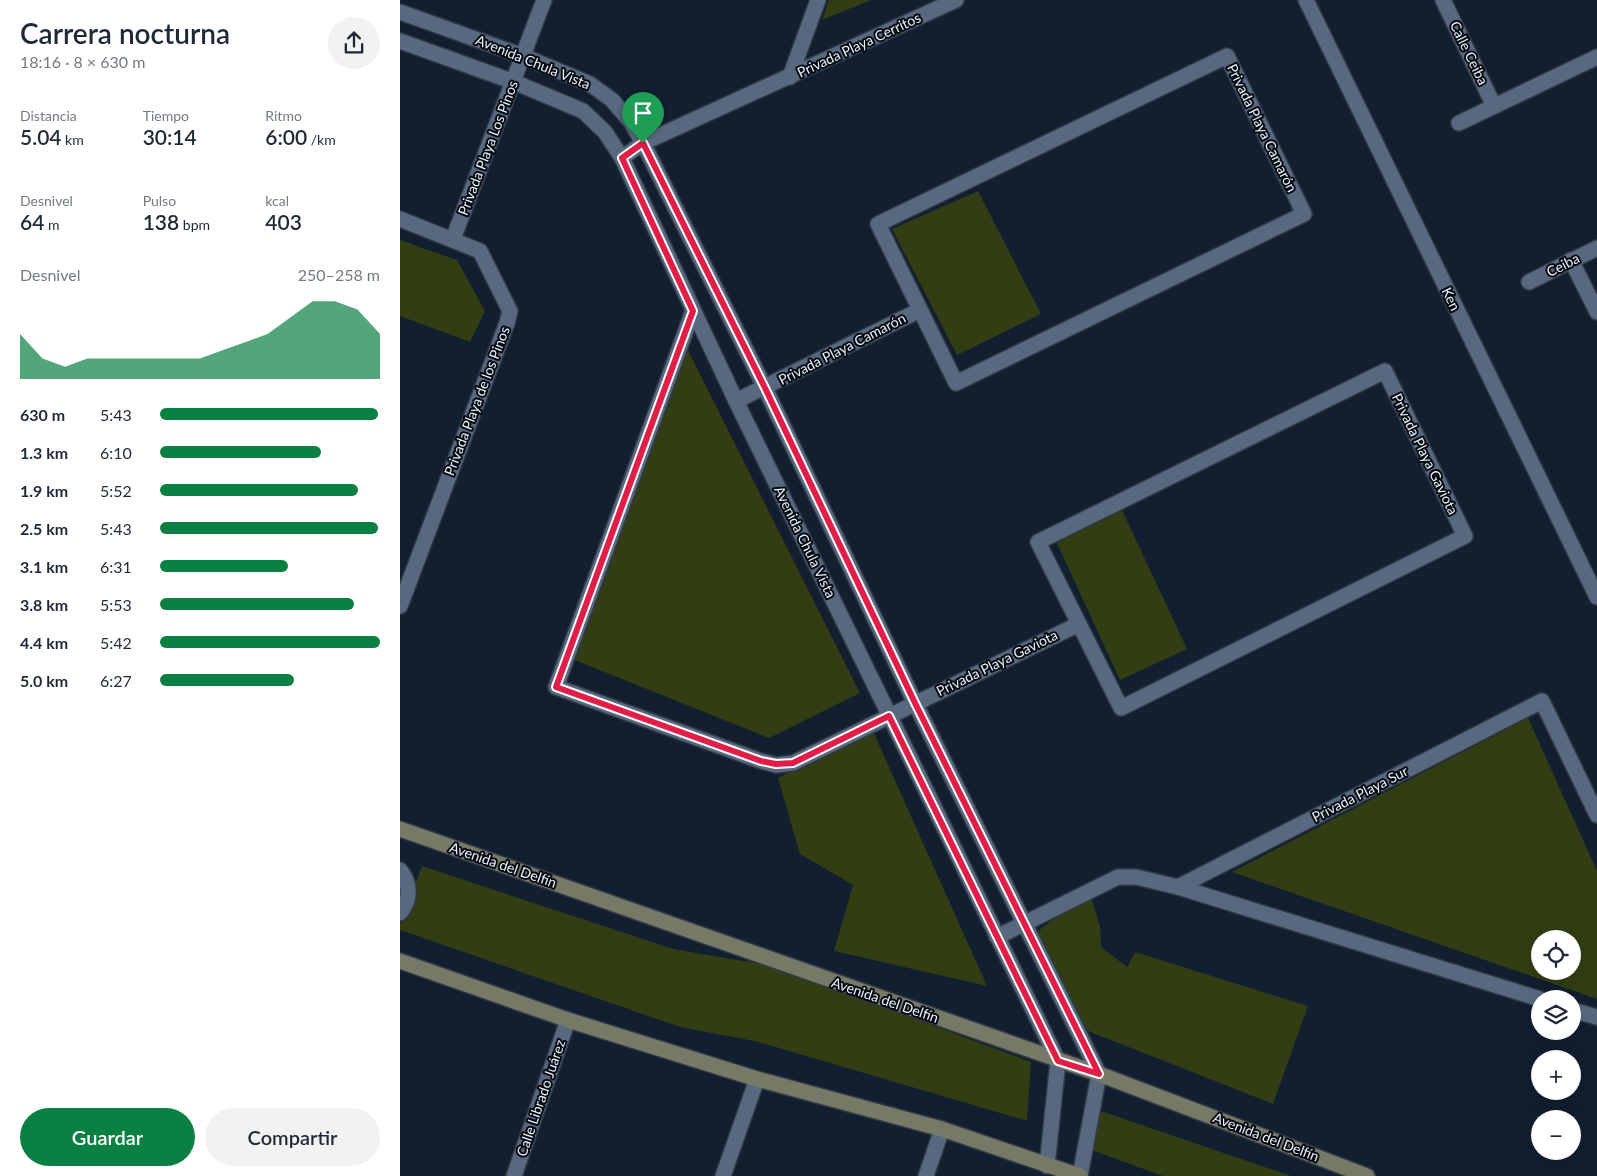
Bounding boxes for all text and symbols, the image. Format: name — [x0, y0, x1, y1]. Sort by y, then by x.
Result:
street label: Privada Playa Cerritos — [794, 8, 923, 81]
text: Carrera nocturna — [20, 16, 230, 50]
button: share — [328, 17, 380, 69]
street label: Calle Ceiba — [1447, 18, 1492, 87]
street label: Avenida Chula Vista — [473, 31, 593, 92]
text: 18:16 · 8 × 630 m — [20, 52, 145, 71]
street label: Privada Playa Camarón — [1224, 61, 1301, 195]
street label: Privada Playa Los Pinos — [454, 78, 521, 218]
pin — [622, 92, 664, 143]
icon: arrive — [629, 99, 657, 127]
text: Distancia — [20, 107, 77, 124]
text: Tiempo — [143, 107, 189, 124]
text: Ritmo — [265, 107, 302, 124]
text: 5.04 — [20, 124, 62, 149]
text: 30:14 — [143, 124, 197, 149]
text: 6:00 — [265, 124, 307, 149]
text: km — [62, 131, 84, 148]
text: /km — [307, 131, 336, 148]
text: Desnivel — [20, 192, 73, 209]
text: Pulso — [143, 192, 176, 209]
text: kcal — [265, 192, 289, 209]
text: 64 — [20, 209, 44, 234]
text: 138 — [143, 209, 179, 234]
text: 403 — [265, 209, 302, 234]
text: m — [44, 216, 59, 233]
text: bpm — [179, 216, 210, 233]
street label: Ceiba — [1543, 249, 1582, 280]
text: Desnivel — [20, 265, 80, 284]
text: 250–258 m — [298, 265, 380, 284]
street label: Ken — [1439, 284, 1464, 313]
street label: Privada Playa Camarón — [775, 309, 908, 388]
street label: Privada Playa de los Pinos — [440, 324, 513, 478]
street label: Privada Playa Gaviota — [1389, 390, 1462, 517]
text: 630 m — [20, 405, 65, 424]
text: 5:43 — [100, 405, 132, 424]
text: 1.3 km — [20, 443, 68, 462]
text: 6:10 — [100, 443, 132, 462]
text: 1.9 km — [20, 481, 68, 500]
text: 5:52 — [100, 481, 132, 500]
street label: Avenida Chula Vista — [771, 483, 840, 600]
text: 2.5 km — [20, 519, 68, 538]
text: 5:43 — [100, 519, 132, 538]
text: 3.1 km — [20, 557, 68, 576]
text: 6:31 — [100, 557, 132, 576]
text: 3.8 km — [20, 595, 68, 614]
text: 5:53 — [100, 595, 132, 614]
street label: Privada Playa Gaviota — [933, 626, 1060, 699]
text: 4.4 km — [20, 633, 68, 652]
text: 5:42 — [100, 633, 132, 652]
text: 5.0 km — [20, 671, 68, 690]
text: 6:27 — [100, 671, 132, 690]
street label: Privada Playa Sur — [1309, 762, 1411, 825]
street label: Avenida del Delfín — [447, 838, 559, 891]
map controls — [1531, 930, 1581, 1160]
button: locate — [1531, 930, 1581, 980]
street label: Avenida del Delfín — [829, 973, 941, 1026]
button: layers — [1531, 990, 1581, 1040]
street label: Calle Librado Juárez — [513, 1037, 568, 1158]
button: + — [1531, 1050, 1581, 1100]
button: Guardar — [20, 1108, 195, 1166]
button: Compartir — [205, 1108, 380, 1166]
street label: Avenida del Delfín — [1211, 1109, 1322, 1165]
button: − — [1531, 1110, 1581, 1160]

